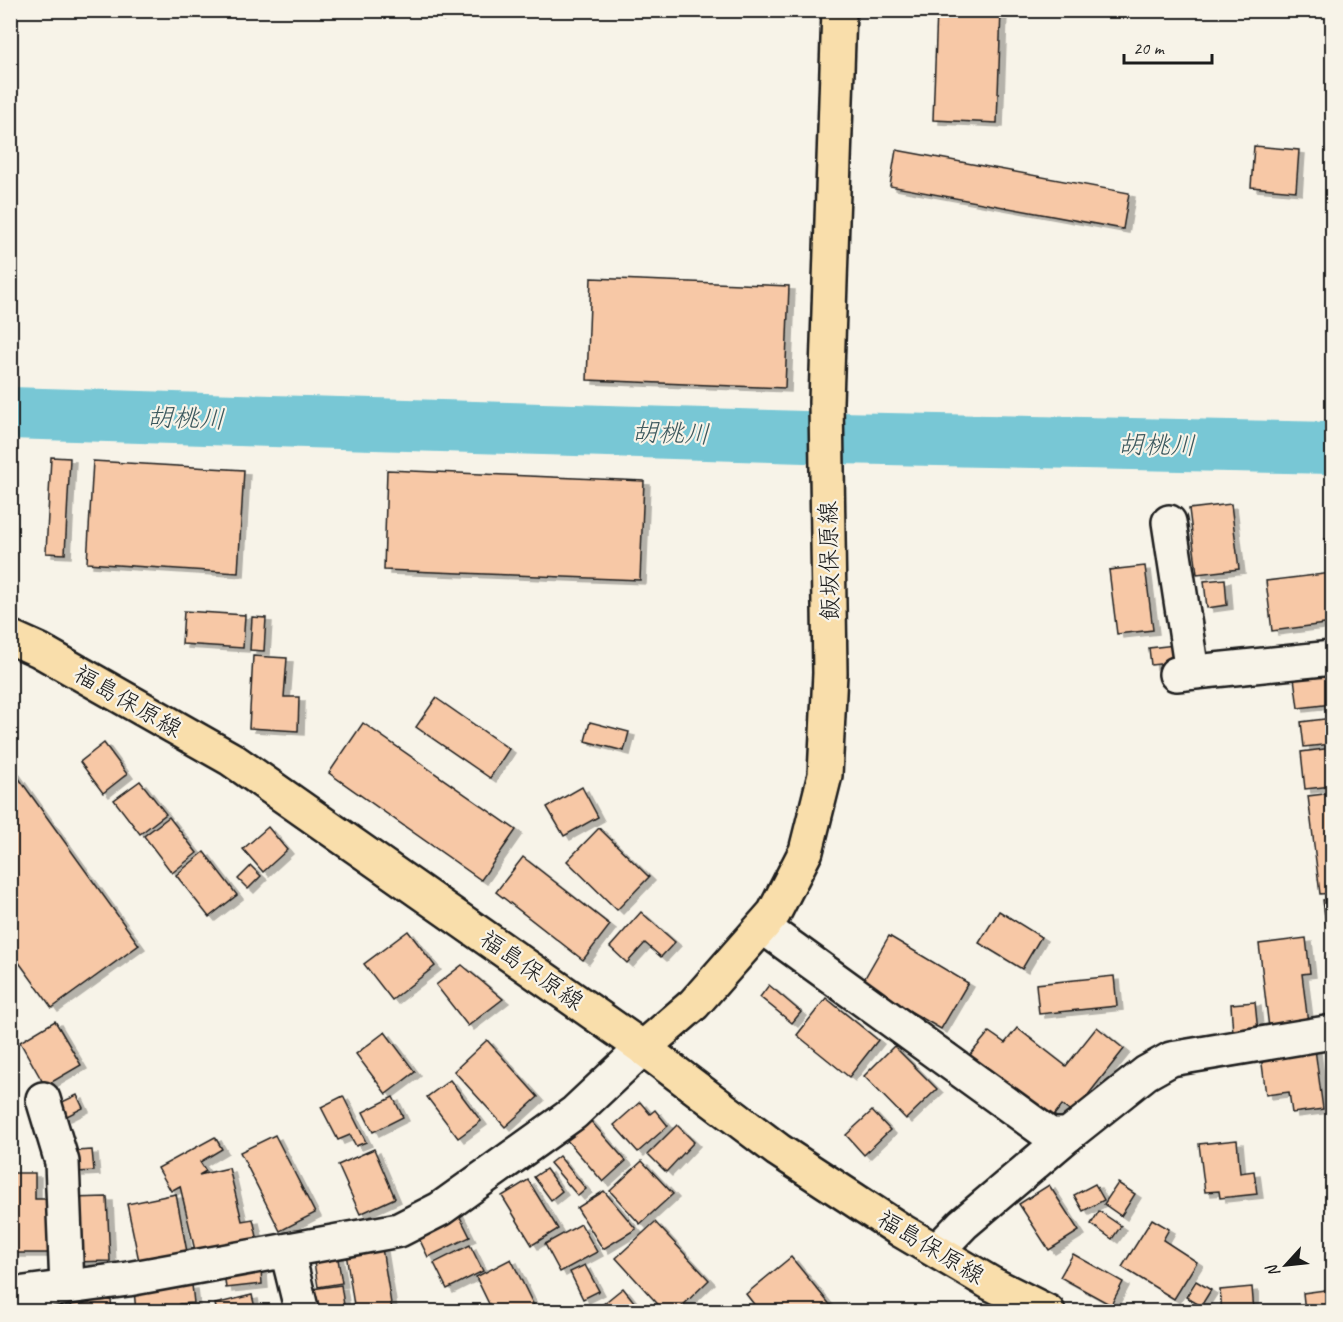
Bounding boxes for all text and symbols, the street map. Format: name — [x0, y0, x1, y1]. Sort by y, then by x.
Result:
scale bar — [1124, 27, 1212, 65]
text: 20 m — [1133, 37, 1166, 59]
water label: 胡桃川 — [146, 400, 226, 436]
water label: 胡桃川 — [631, 415, 711, 451]
water label: 胡桃川 — [1118, 428, 1196, 462]
street label: 飯坂保原線 — [813, 501, 845, 621]
street label: 福島保原線 — [69, 658, 187, 744]
street label: 福島保原線 — [474, 923, 590, 1017]
street label: 福島保原線 — [872, 1203, 990, 1291]
north arrow — [1256, 1235, 1316, 1295]
text: N — [1261, 1260, 1285, 1280]

